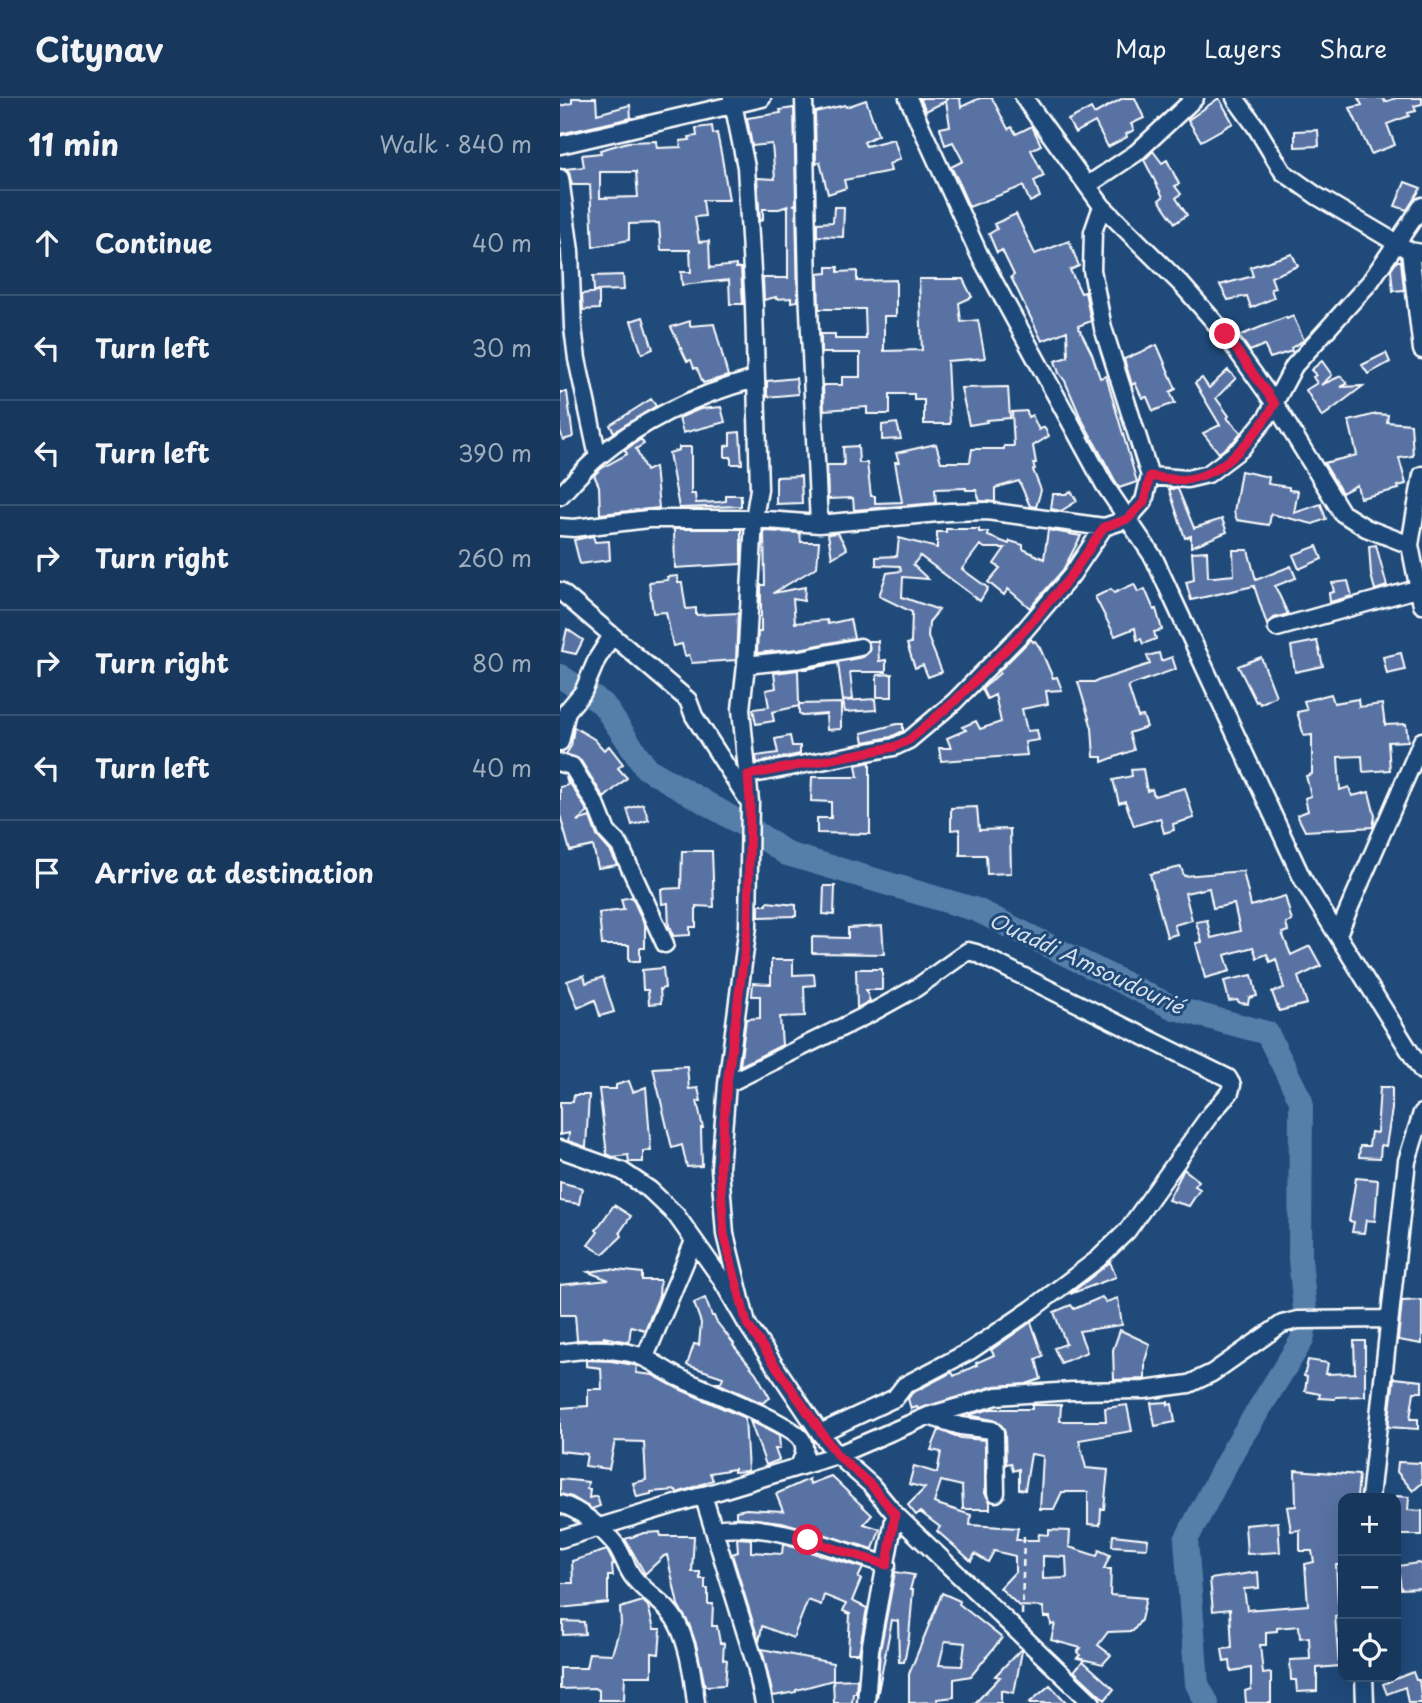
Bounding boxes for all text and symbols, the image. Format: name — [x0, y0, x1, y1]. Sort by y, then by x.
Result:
text: Citynav — [35, 23, 163, 73]
text: Map — [1115, 30, 1166, 66]
text: Layers — [1204, 30, 1281, 66]
text: Share — [1319, 30, 1387, 66]
text: 11 min — [28, 121, 119, 166]
text: Walk · 840 m — [380, 126, 532, 161]
text: Continue — [95, 223, 212, 262]
icon: ahead — [28, 224, 66, 262]
text: 40 m — [472, 225, 532, 260]
route end — [1209, 318, 1240, 349]
text: Turn left — [95, 328, 210, 367]
icon: left — [28, 329, 66, 367]
text: 30 m — [471, 330, 532, 365]
text: Turn left — [95, 433, 210, 472]
icon: left — [28, 434, 66, 472]
text: 390 m — [458, 435, 532, 470]
text: Turn right — [95, 538, 229, 577]
icon: right — [28, 539, 66, 577]
text: 260 m — [457, 540, 532, 575]
text: Turn right — [95, 643, 229, 682]
icon: right — [28, 644, 66, 682]
text: 80 m — [472, 645, 532, 680]
text: Turn left — [95, 748, 210, 787]
icon: left — [28, 749, 66, 787]
text: 40 m — [472, 750, 532, 785]
text: Arrive at destination — [95, 853, 374, 892]
icon: arrive — [28, 854, 66, 892]
water label: Ouaddi Amsoudourié — [984, 903, 1192, 1022]
map controls — [1338, 1493, 1401, 1682]
button: + — [1338, 1493, 1401, 1556]
route start — [792, 1524, 823, 1555]
button: − — [1338, 1556, 1401, 1619]
button: locate — [1338, 1619, 1401, 1682]

